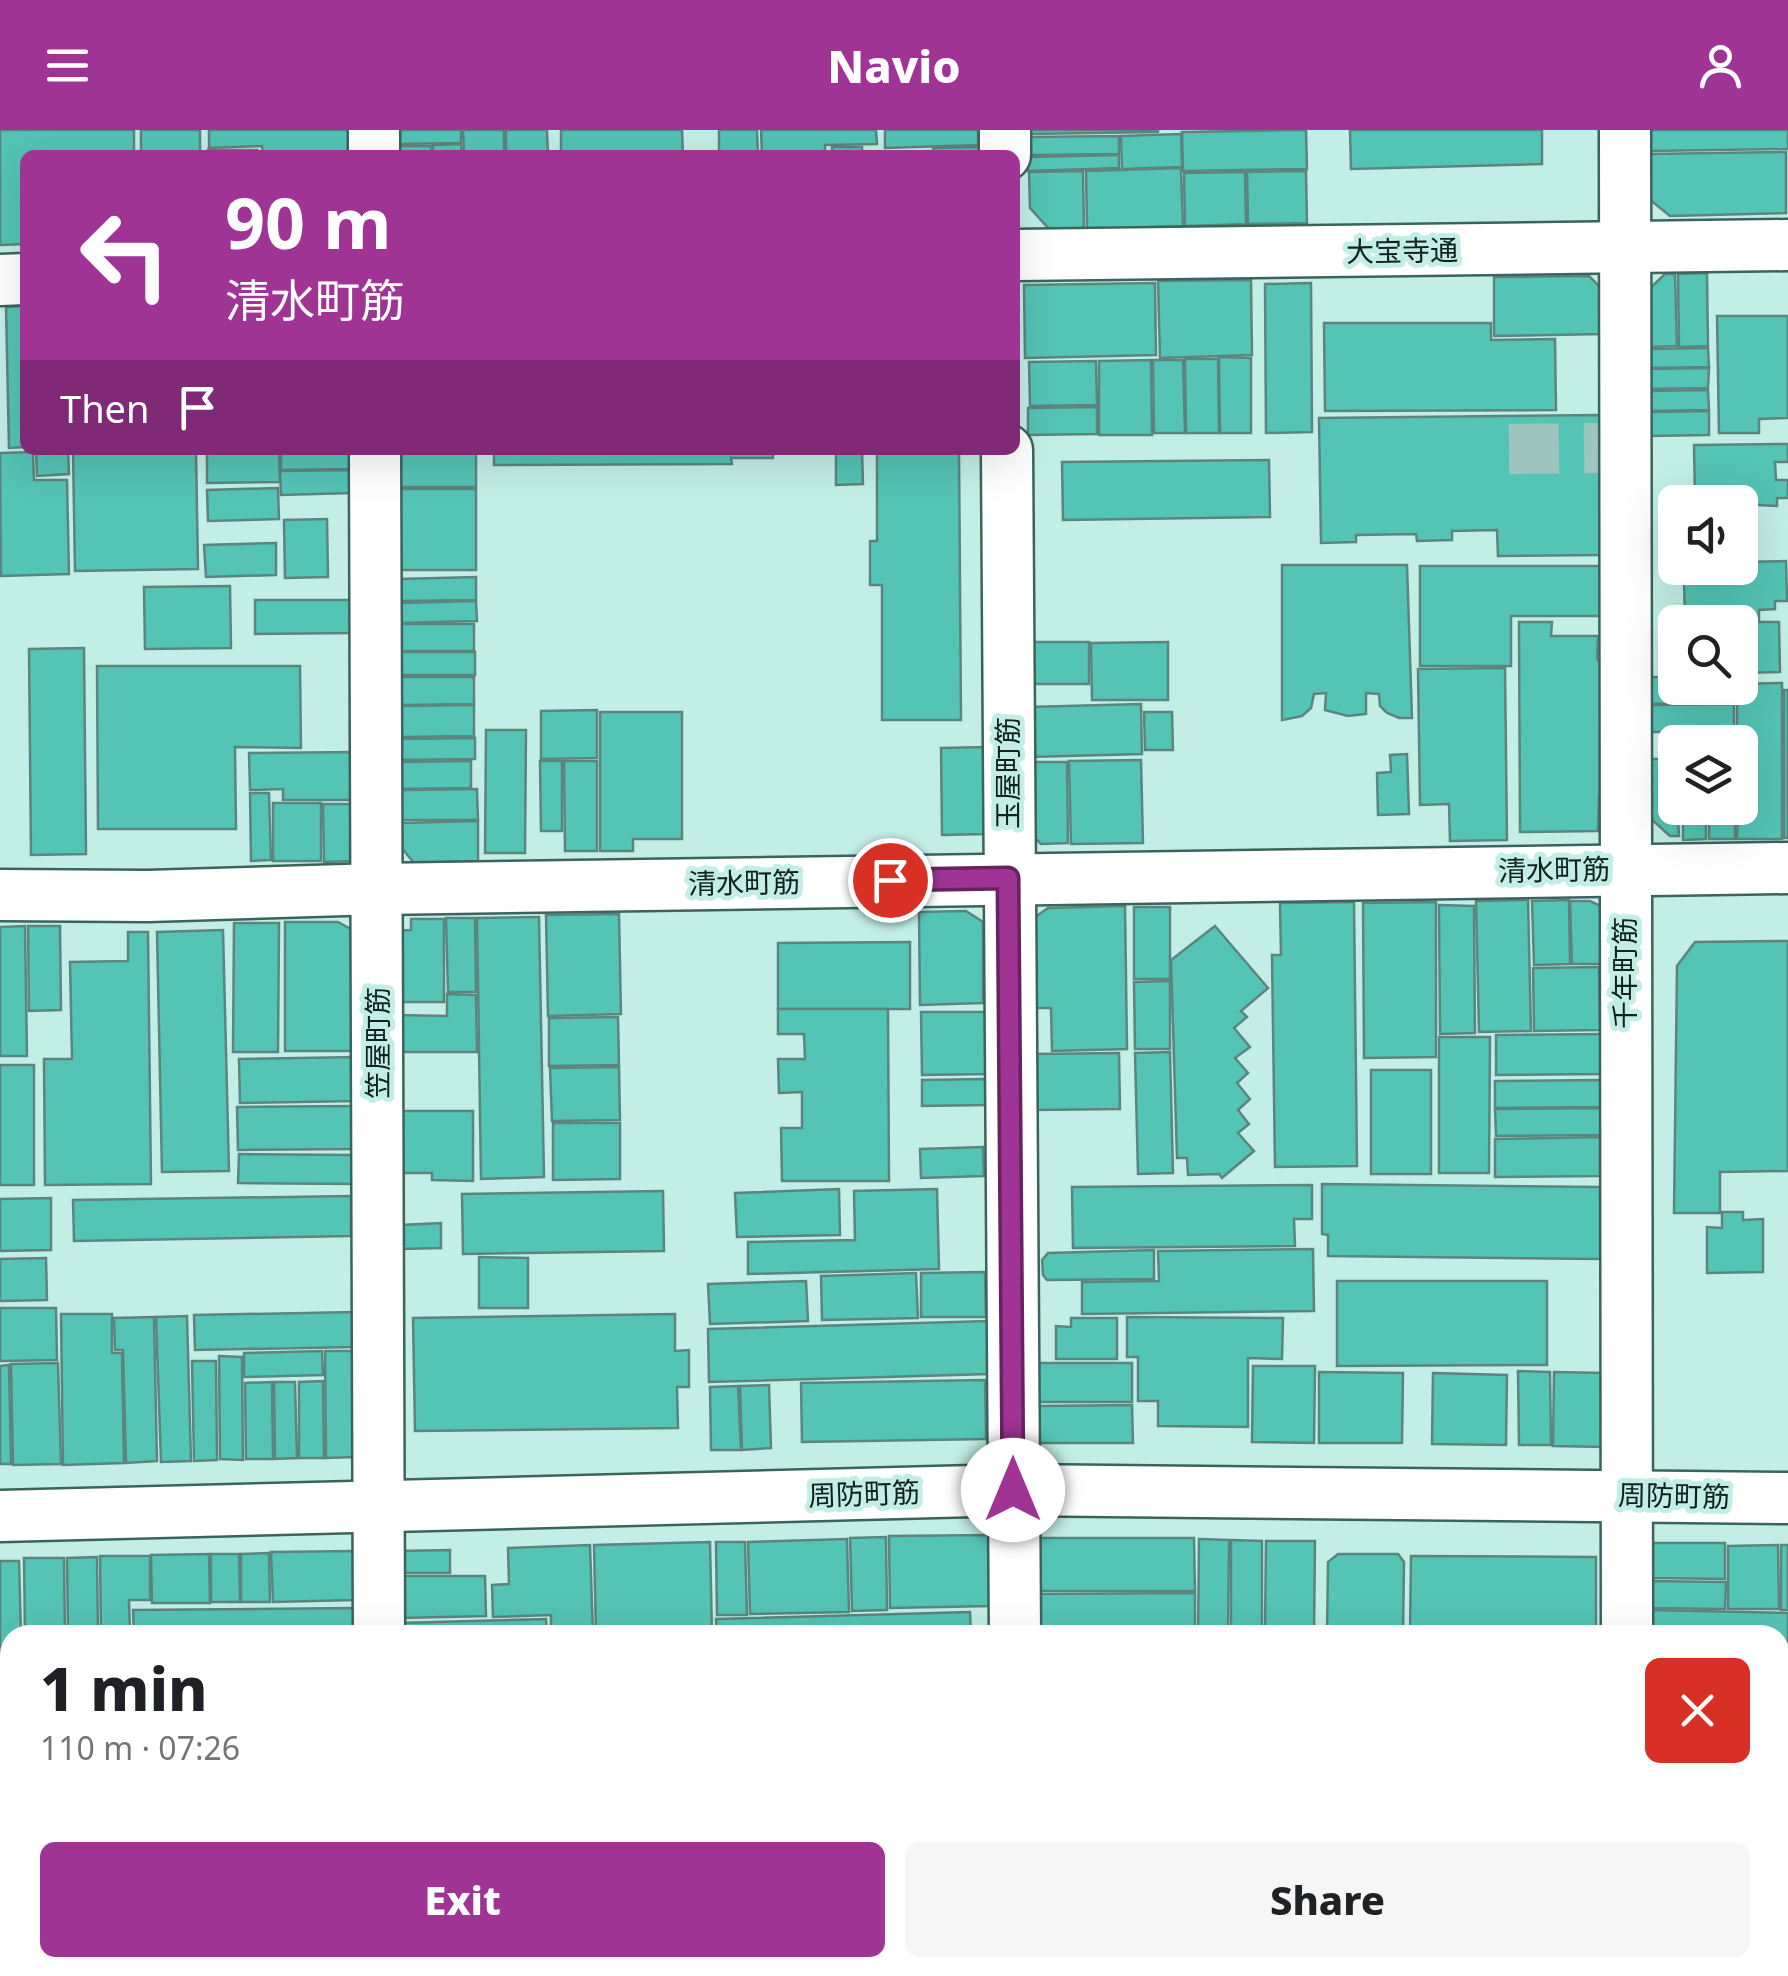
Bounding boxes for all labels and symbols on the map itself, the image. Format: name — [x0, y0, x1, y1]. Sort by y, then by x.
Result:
street label: 大宝寺通 — [1346, 230, 1458, 270]
street label: 玉屋町筋 — [988, 717, 1026, 829]
pin — [848, 838, 933, 923]
street label: 清水町筋 — [1498, 849, 1610, 889]
street label: 清水町筋 — [688, 862, 800, 902]
street label: 千年町筋 — [1605, 917, 1643, 1029]
street label: 笠屋町筋 — [358, 987, 396, 1099]
position arrow — [961, 1438, 1065, 1542]
street label: 周防町筋 — [807, 1472, 921, 1514]
street label: 周防町筋 — [1618, 1475, 1730, 1515]

